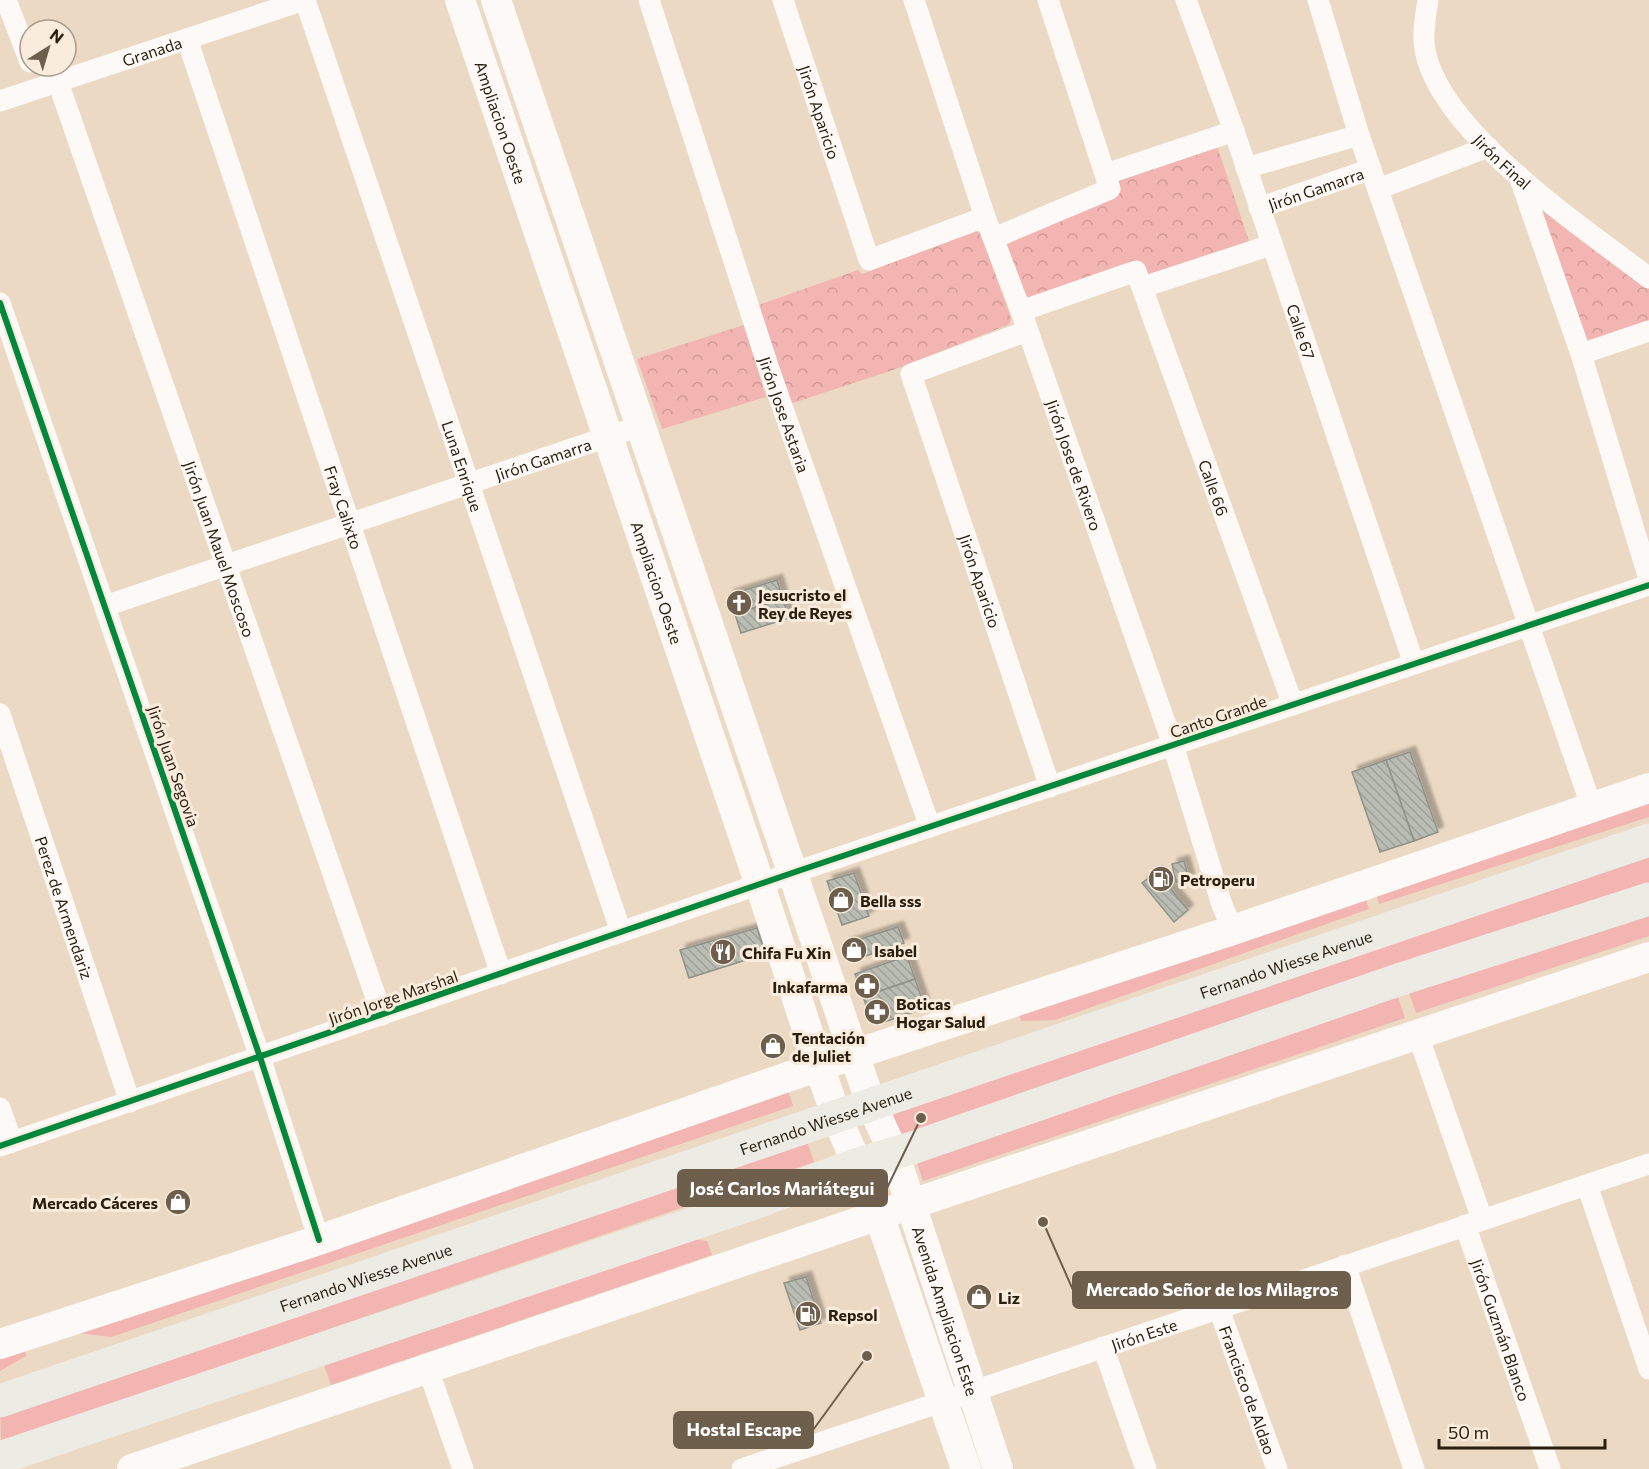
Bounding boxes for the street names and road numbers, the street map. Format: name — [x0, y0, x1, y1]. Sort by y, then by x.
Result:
street label: Granada — [120, 32, 184, 69]
street label: Ampliacion Oeste — [472, 58, 531, 186]
street label: Jirón Aparicio — [796, 63, 844, 161]
street label: Jirón Final — [1470, 130, 1535, 193]
street label: Jirón Gamarra — [1265, 163, 1366, 214]
street label: Calle 67 — [1284, 301, 1320, 361]
street label: Jirón Jose Astaria — [756, 354, 814, 475]
street label: Jirón Jose de Rivero — [1043, 397, 1107, 533]
street label: Luna Enrique — [439, 418, 487, 514]
street label: Jirón Gamarra — [492, 434, 593, 484]
street label: Calle 66 — [1195, 457, 1233, 518]
street label: Jirón Juan Mauel Moscoso — [181, 458, 259, 639]
street label: Fray Calixto — [321, 463, 367, 551]
street label: Ampliacion Oeste — [628, 518, 687, 646]
street label: Jirón Aparicio — [956, 532, 1005, 630]
street label: Canto Grande — [1167, 691, 1269, 741]
street label: Jirón Juan Segovia — [144, 703, 204, 829]
street label: Perez de Armendariz — [32, 833, 98, 981]
street label: Fernando Wiesse Avenue — [1197, 926, 1374, 1002]
street label: Jirón Jorge Marshal — [326, 966, 460, 1028]
street label: Fernando Wiesse Avenue — [737, 1082, 914, 1158]
street label: Avenida Ampliacion Este — [909, 1223, 983, 1398]
street label: Fernando Wiesse Avenue — [277, 1239, 454, 1315]
street label: Jirón Guzmán Blanco — [1468, 1256, 1535, 1403]
street label: Jirón Este — [1108, 1314, 1179, 1354]
street label: Francisco de Aldao — [1216, 1323, 1280, 1457]

